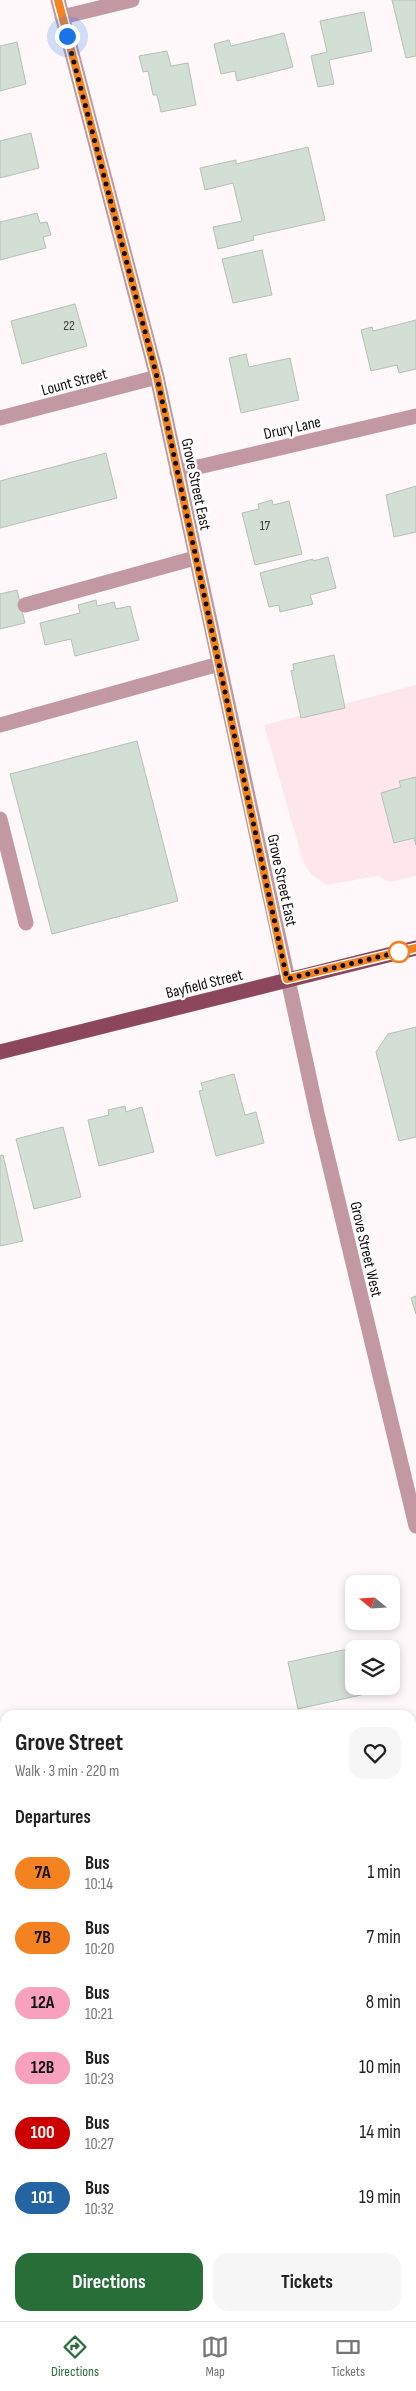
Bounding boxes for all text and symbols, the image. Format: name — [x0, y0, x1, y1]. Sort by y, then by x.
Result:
your location — [55, 24, 80, 49]
house number: 22 — [63, 317, 75, 334]
street label: Lount Street — [39, 365, 109, 400]
street label: Drury Lane — [262, 413, 323, 444]
street label: Grove Street East — [177, 437, 215, 532]
house number: 17 — [260, 517, 271, 534]
street label: Grove Street East — [263, 833, 301, 928]
unlabelled marker — [388, 941, 410, 963]
street label: Bayfield Street — [164, 966, 245, 1003]
street label: Grove Street West — [345, 1200, 386, 1299]
north arrow — [345, 1575, 400, 1630]
map controls — [345, 1575, 400, 1695]
button: layers — [345, 1640, 400, 1695]
button: heart — [349, 1727, 401, 1779]
text: Grove Street — [15, 1728, 123, 1757]
text: Walk · 3 min · 220 m — [15, 1762, 119, 1781]
text: Departures — [15, 1806, 91, 1829]
text: Bus — [85, 1852, 110, 1875]
text: 1 min — [367, 1861, 401, 1884]
text: 7A — [35, 1862, 50, 1883]
text: 10:14 — [85, 1875, 113, 1894]
text: Bus — [85, 1917, 110, 1940]
text: 7 min — [367, 1926, 401, 1949]
text: 7B — [34, 1927, 51, 1948]
text: 10:20 — [85, 1940, 114, 1959]
text: Bus — [85, 1982, 110, 2005]
text: 8 min — [366, 1991, 401, 2014]
text: 12A — [31, 1992, 54, 2013]
text: 10:21 — [85, 2005, 113, 2024]
text: Bus — [85, 2047, 110, 2070]
text: 10 min — [359, 2056, 401, 2079]
text: 12B — [31, 2057, 54, 2078]
text: 10:23 — [85, 2070, 114, 2089]
text: Bus — [85, 2112, 110, 2135]
text: 14 min — [360, 2121, 401, 2144]
text: 100 — [30, 2122, 55, 2143]
text: 10:27 — [85, 2135, 114, 2154]
text: Bus — [85, 2177, 110, 2200]
text: 19 min — [359, 2186, 401, 2209]
text: 101 — [31, 2187, 54, 2208]
text: 10:32 — [85, 2200, 114, 2219]
button: Directions — [15, 2253, 203, 2311]
button: Tickets — [213, 2253, 401, 2311]
tab: Directions — [51, 2333, 99, 2380]
tab: Map — [201, 2333, 229, 2380]
tab: Tickets — [331, 2333, 365, 2380]

